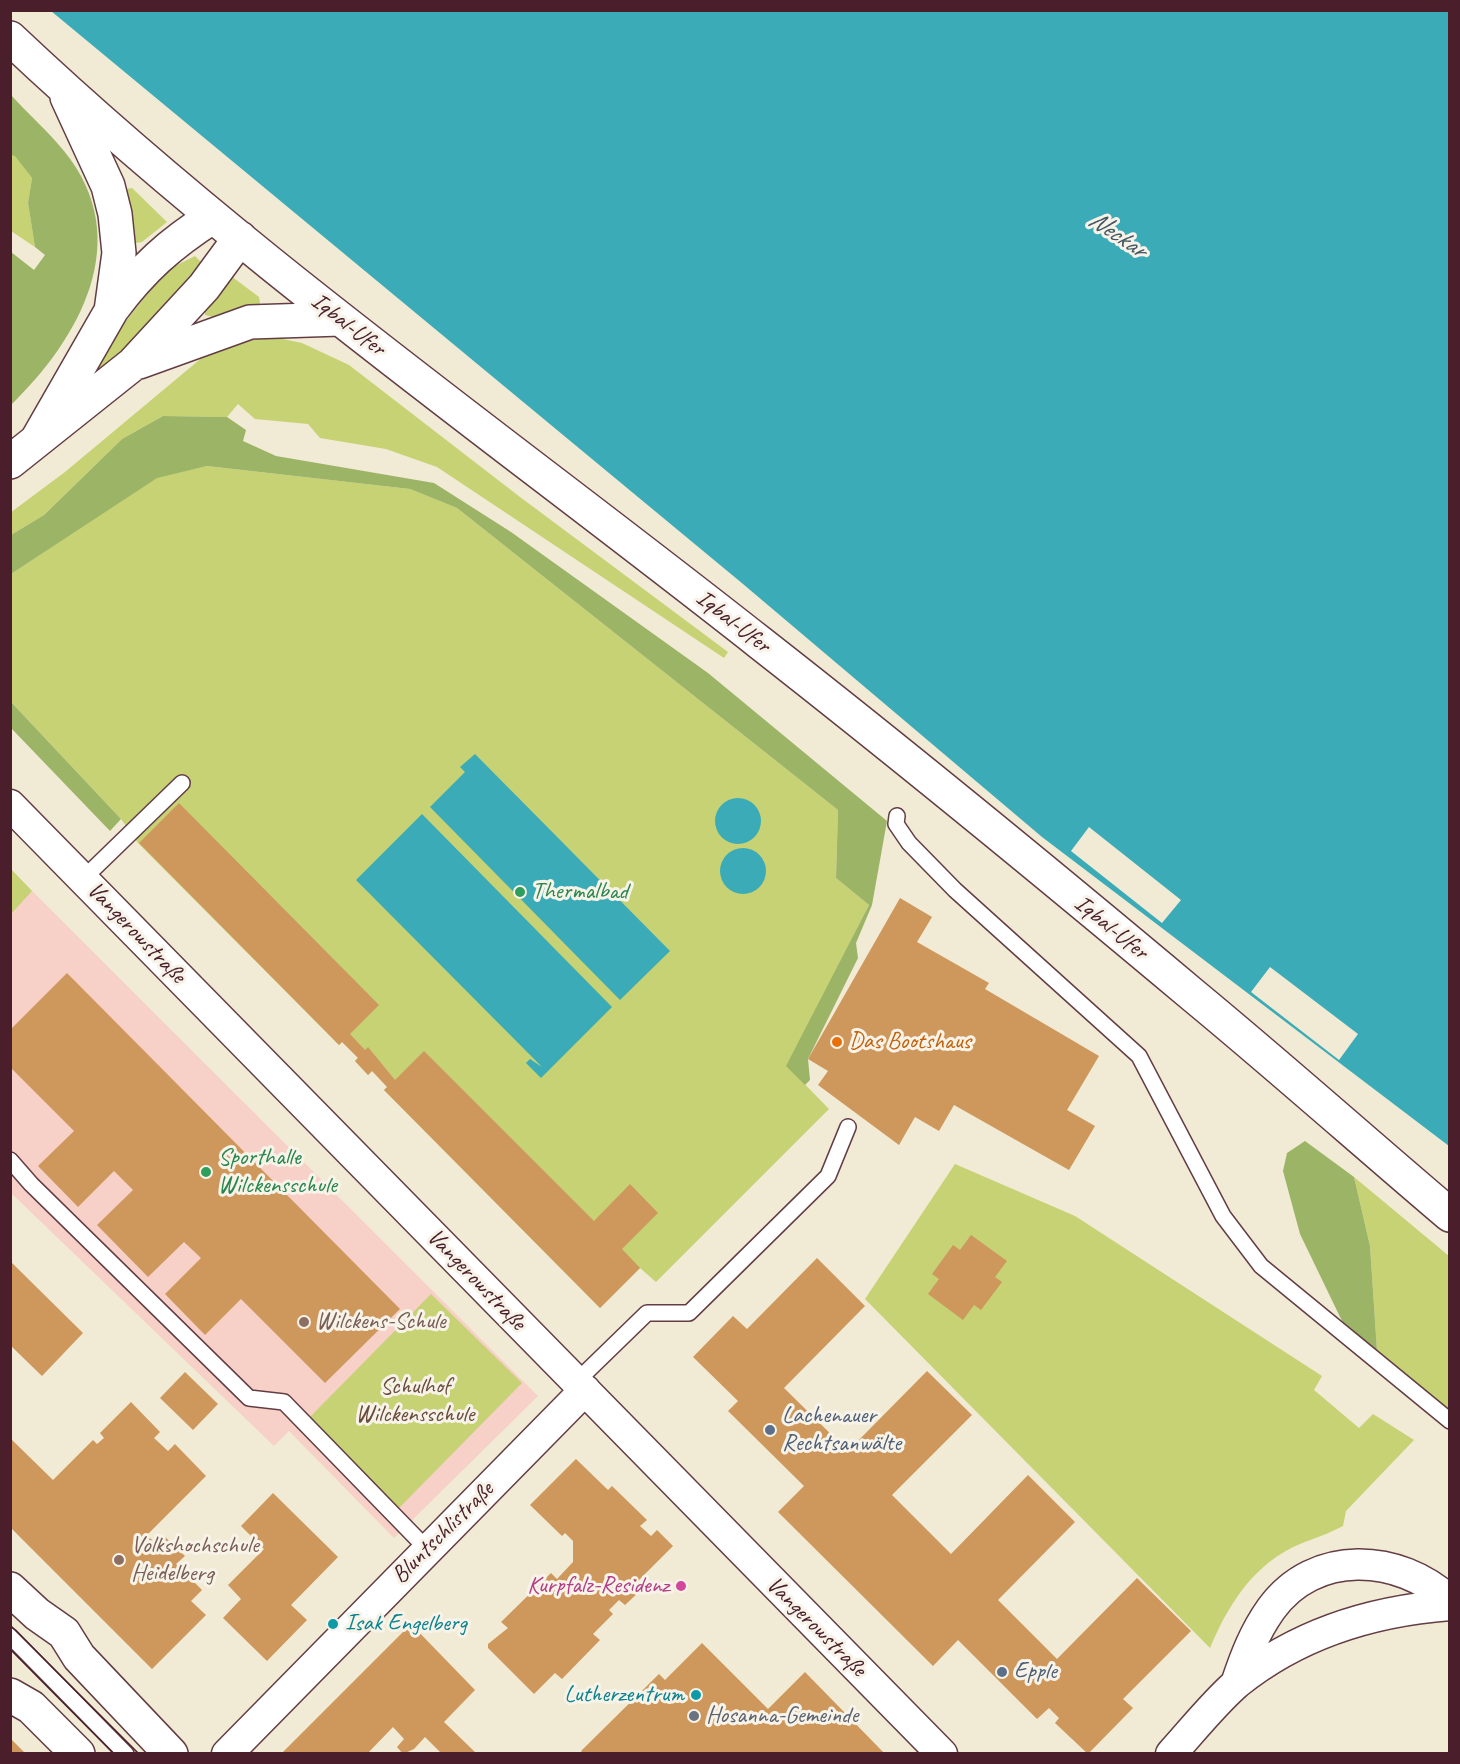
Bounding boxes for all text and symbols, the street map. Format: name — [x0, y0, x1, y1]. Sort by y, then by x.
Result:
water label: Neckar — [1082, 205, 1152, 265]
street label: Iqbal-Ufer — [305, 287, 391, 363]
street label: Iqbal-Ufer — [690, 584, 776, 660]
street label: Vangerowstraße — [80, 876, 192, 990]
place label: Thermalbad — [532, 878, 628, 906]
marker: Thermalbad — [513, 885, 527, 899]
street label: Iqbal-Ufer — [1068, 890, 1154, 966]
place label: Das Bootshaus — [849, 1028, 971, 1056]
marker: Das Bootshaus — [830, 1035, 844, 1049]
place label: Sporthalle Wilckensschule — [218, 1144, 337, 1200]
marker: Sporthalle Wilckensschule — [199, 1165, 213, 1179]
street label: Vangerowstraße — [420, 1223, 532, 1337]
place label: Wilckens-Schule — [316, 1308, 446, 1336]
marker: Wilckens-Schule — [297, 1315, 311, 1329]
park label: Schulhof Wilckensschule — [356, 1373, 474, 1429]
place label: Lachenauer Rechtsanwälte — [782, 1402, 901, 1458]
marker: Lachenauer Rechtsanwälte — [763, 1423, 777, 1437]
street label: Bluntschlistraße — [386, 1476, 500, 1590]
place label: Volkshochschule Heidelberg — [131, 1532, 259, 1588]
marker: Volkshochschule Heidelberg — [112, 1553, 126, 1567]
street label: Vangerowstraße — [760, 1571, 872, 1683]
place label: Kurpfalz-Residenz — [527, 1572, 669, 1600]
marker: Kurpfalz-Residenz — [674, 1579, 688, 1593]
place label: Isak Engelberg — [345, 1610, 467, 1638]
marker: Isak Engelberg — [326, 1617, 340, 1631]
place label: Epple — [1014, 1658, 1057, 1686]
marker: Epple — [995, 1665, 1009, 1679]
place label: Lutherzentrum — [564, 1681, 684, 1709]
marker: Lutherzentrum — [689, 1688, 703, 1702]
place label: Hosanna-Gemeinde — [706, 1702, 858, 1730]
marker: Hosanna-Gemeinde — [687, 1709, 701, 1723]

